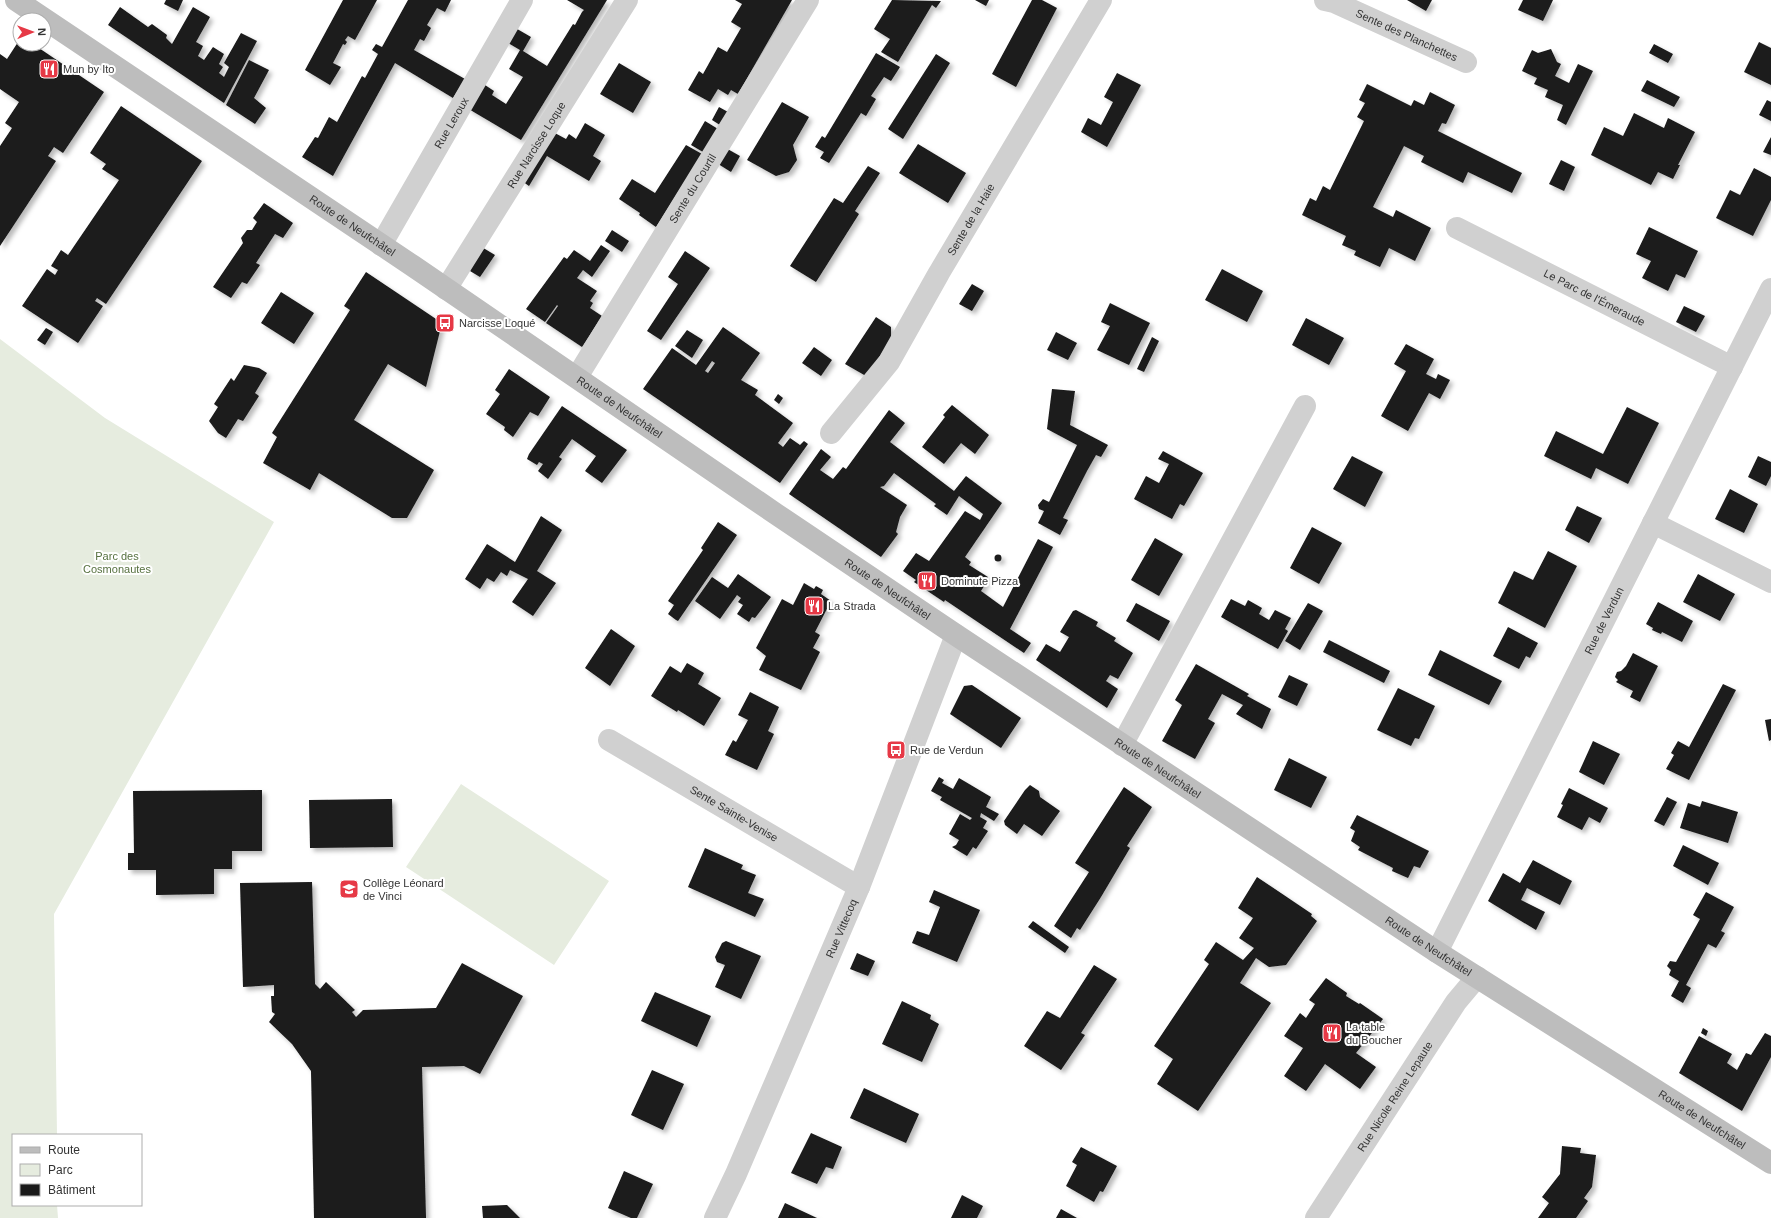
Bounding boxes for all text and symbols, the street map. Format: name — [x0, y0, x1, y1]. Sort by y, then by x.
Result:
street label: Sente des Planchettes — [1354, 7, 1460, 63]
north arrow — [12, 12, 52, 52]
text: N — [36, 28, 48, 36]
restaurant icon: Mun by Ito — [38, 58, 60, 80]
place label: Mun by Ito — [63, 63, 114, 75]
street label: Rue Leroux — [432, 95, 471, 150]
street label: Rue Narcisse Loque — [505, 99, 568, 190]
street label: Sente du Courtil — [667, 152, 718, 225]
street label: Sente de la Haie — [945, 181, 997, 258]
street label: Route de Neufchâtel — [307, 193, 398, 258]
street label: Le Parc de l'Émeraude — [1542, 267, 1647, 328]
bus stop icon: Narcisse Loqué — [434, 312, 456, 334]
place label: Narcisse Loqué — [459, 317, 535, 329]
street label: Route de Neufchâtel — [575, 374, 664, 440]
park label: Parc des Cosmonautes — [83, 550, 151, 575]
street label: Route de Neufchâtel — [843, 556, 933, 622]
restaurant icon: Dominute Pizza — [916, 570, 938, 592]
place label: Dominute Pizza — [941, 575, 1019, 587]
street label: Rue de Verdun — [1582, 585, 1626, 656]
restaurant icon: La Strada — [803, 595, 825, 617]
place label: La Strada — [828, 600, 877, 612]
street label: Route de Neufchâtel — [1113, 735, 1203, 801]
bus stop icon: Rue de Verdun — [885, 739, 907, 761]
place label: Rue de Verdun — [910, 744, 983, 756]
street label: Sente Sainte-Venise — [688, 783, 780, 844]
place label: Collège Léonard de Vinci — [363, 877, 444, 902]
school or university icon: Collège Léonard de Vinci — [338, 878, 360, 900]
street label: Rue Vittecoq — [823, 897, 859, 960]
street label: Route de Neufchâtel — [1383, 914, 1474, 978]
place label: La table du Boucher — [1346, 1021, 1403, 1046]
restaurant icon: La table du Boucher — [1321, 1022, 1343, 1044]
street label: Rue Nicole Reine Lepaute — [1355, 1039, 1435, 1154]
street label: Route de Neufchâtel — [1656, 1088, 1748, 1151]
legend — [12, 1134, 142, 1206]
text: Route — [48, 1143, 80, 1157]
text: Parc — [48, 1163, 73, 1177]
text: Bâtiment — [48, 1183, 96, 1197]

